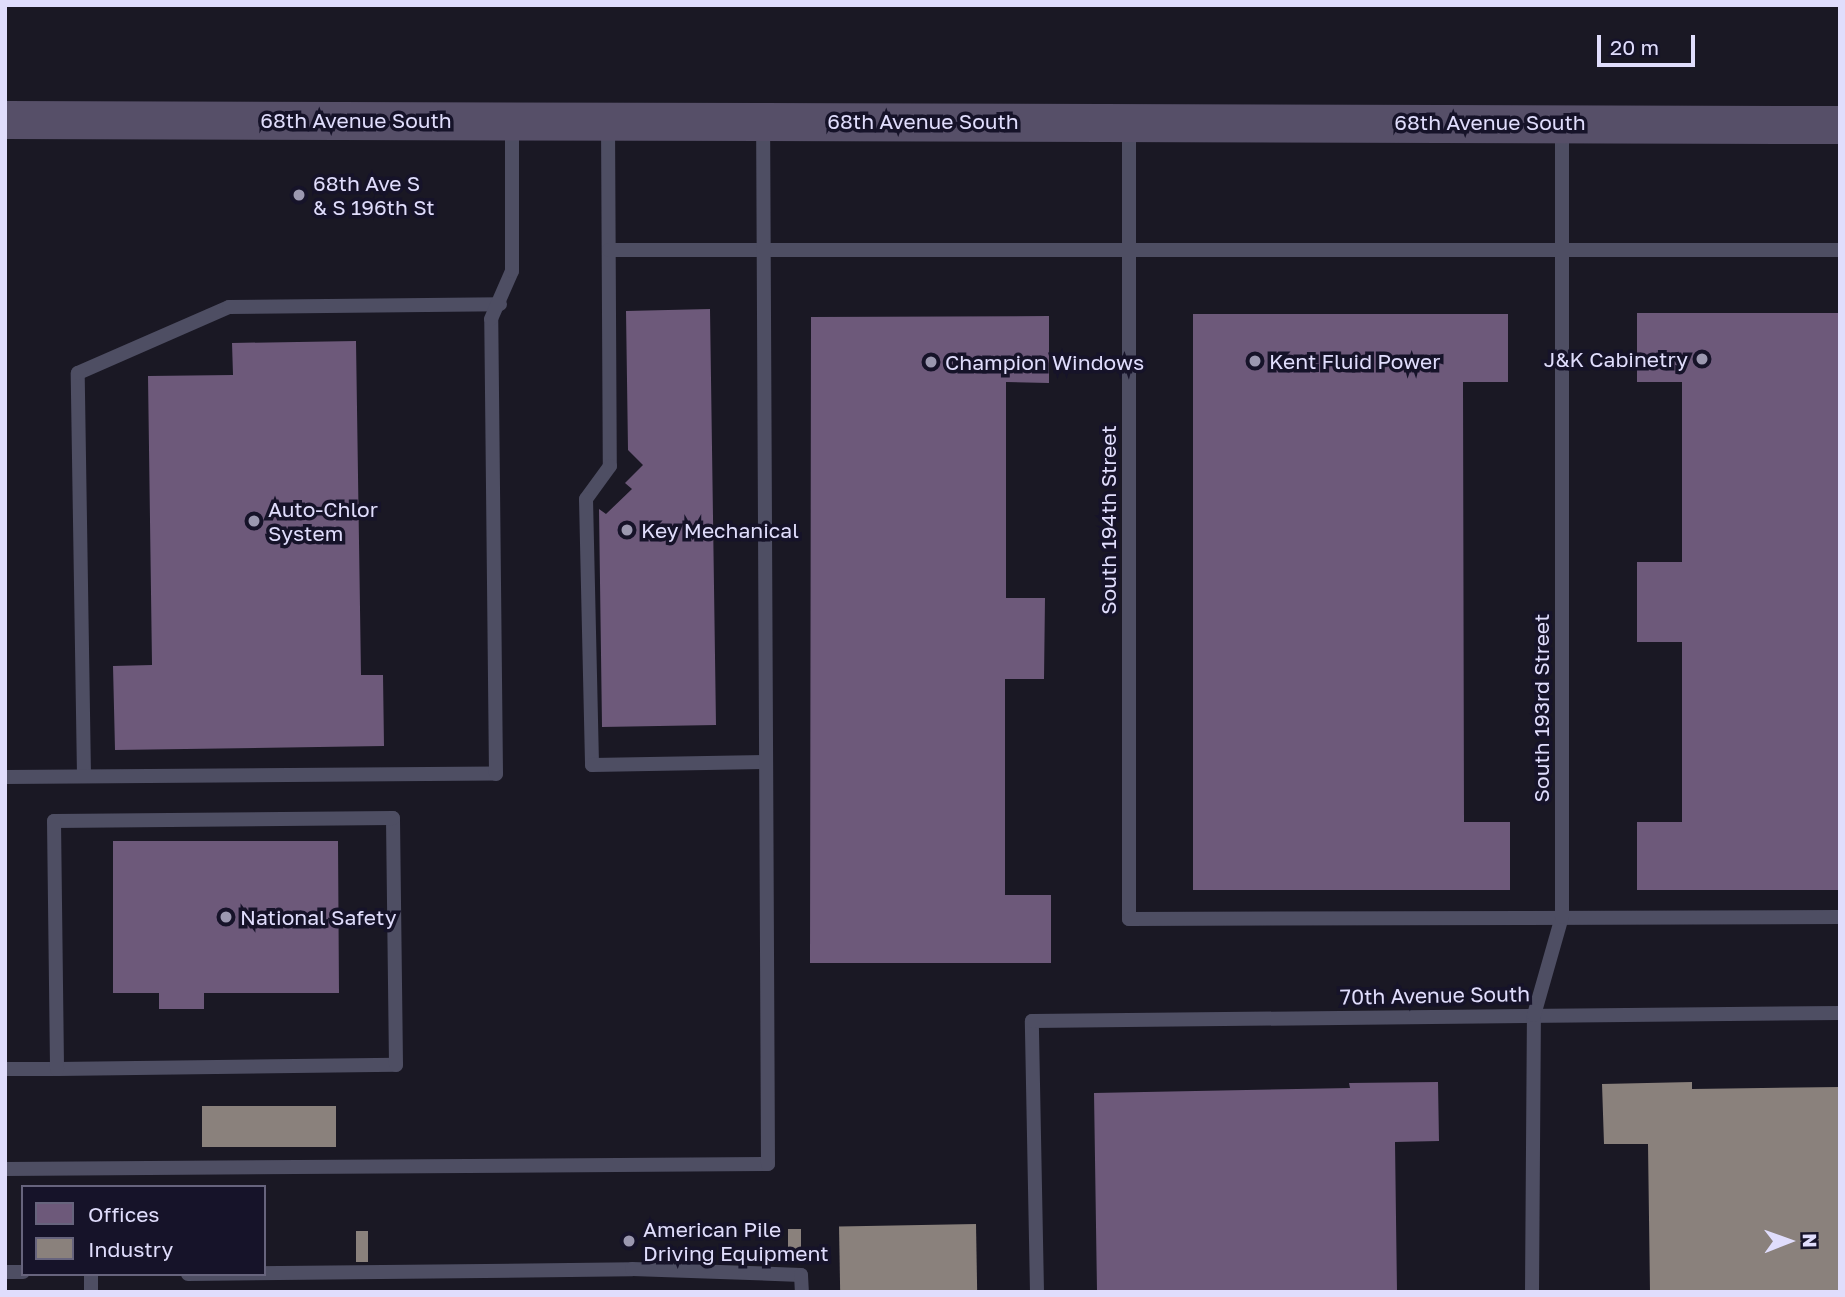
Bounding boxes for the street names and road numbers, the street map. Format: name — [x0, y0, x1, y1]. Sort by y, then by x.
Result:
street label: 68th Avenue South — [260, 107, 452, 133]
street label: 68th Avenue South — [827, 108, 1019, 134]
street label: 68th Avenue South — [1394, 109, 1586, 135]
street label: South 194th Street — [1095, 425, 1121, 615]
street label: South 193rd Street — [1528, 614, 1554, 802]
street label: 70th Avenue South — [1340, 981, 1530, 1009]

